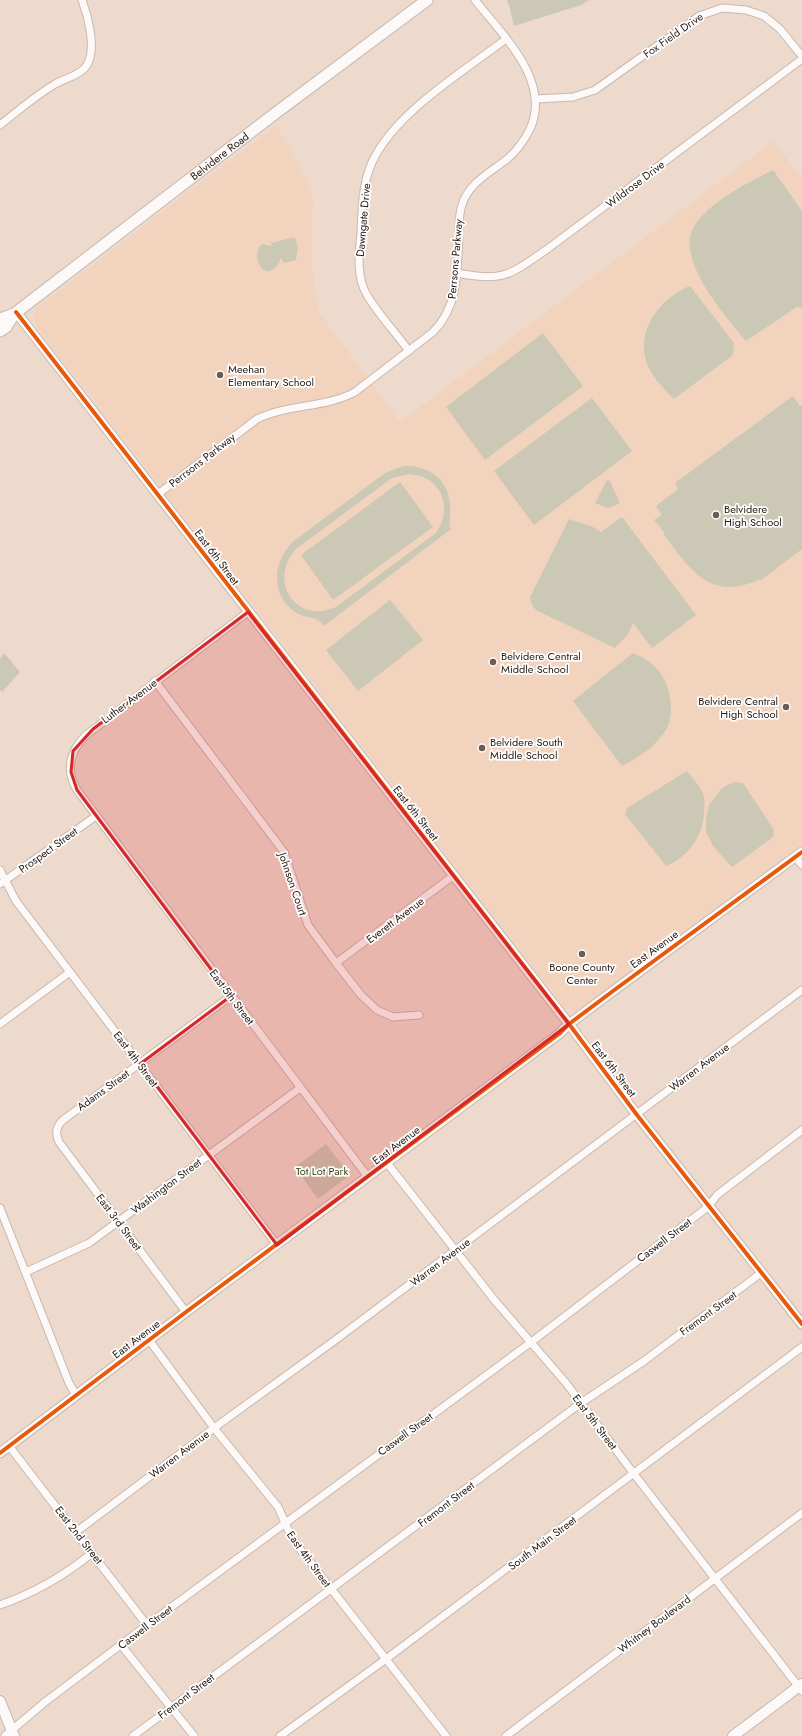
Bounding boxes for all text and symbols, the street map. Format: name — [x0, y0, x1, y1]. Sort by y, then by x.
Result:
street label: Fox Field Drive — [640, 8, 706, 61]
street label: Belvidere Road — [187, 128, 252, 184]
street label: Wildrose Drive — [602, 156, 668, 211]
street label: Dawngate Drive — [352, 182, 374, 257]
street label: Perrsons Parkway — [444, 218, 466, 300]
place label: Meehan Elementary School — [228, 361, 314, 390]
marker: Meehan Elementary School — [215, 370, 225, 380]
street label: Perrsons Parkway — [165, 429, 239, 491]
place label: Belvidere High School — [724, 501, 782, 530]
marker: Belvidere High School — [711, 510, 721, 520]
street label: East 6th Street — [191, 526, 243, 588]
place label: Belvidere Central Middle School — [501, 648, 581, 677]
marker: Belvidere Central Middle School — [488, 657, 498, 667]
street label: Luther Avenue — [98, 675, 160, 727]
place label: Belvidere Central High School — [698, 693, 778, 722]
marker: Belvidere Central High School — [781, 702, 791, 712]
place label: Belvidere South Middle School — [490, 734, 563, 763]
marker: Belvidere South Middle School — [477, 743, 487, 753]
street label: East 6th Street — [389, 782, 443, 844]
street label: Prospect Street — [15, 823, 81, 877]
street label: Johnson Court — [274, 849, 311, 918]
street label: Everett Avenue — [363, 893, 427, 947]
street label: East Avenue — [627, 926, 682, 972]
marker: Boone County Center — [577, 949, 587, 959]
place label: Boone County Center — [549, 959, 615, 988]
street label: East 5th Street — [206, 966, 258, 1028]
street label: East 4th Street — [110, 1028, 162, 1090]
street label: East 6th Street — [588, 1038, 640, 1100]
street label: Warren Avenue — [666, 1039, 733, 1095]
street label: Adams Street — [73, 1065, 133, 1115]
street label: East Avenue — [369, 1122, 423, 1168]
street label: Washington Street — [128, 1154, 205, 1218]
park label: Tot Lot Park — [296, 1163, 348, 1179]
street label: East 3rd Street — [92, 1190, 146, 1254]
street label: Caswell Street — [633, 1214, 695, 1266]
street label: Warren Avenue — [407, 1234, 474, 1290]
street label: Fremont Street — [676, 1287, 740, 1339]
street label: East Avenue — [109, 1316, 163, 1362]
street label: East 5th Street — [569, 1391, 621, 1453]
street label: Caswell Street — [374, 1408, 436, 1460]
street label: Warren Avenue — [146, 1426, 213, 1482]
street label: Fremont Street — [414, 1477, 478, 1531]
street label: East 2nd Street — [51, 1503, 107, 1568]
street label: South Main Street — [504, 1512, 580, 1574]
street label: East 4th Street — [283, 1528, 335, 1591]
street label: Whitney Boulevard — [614, 1591, 694, 1657]
street label: Caswell Street — [114, 1601, 176, 1653]
street label: Fremont Street — [154, 1669, 218, 1723]

